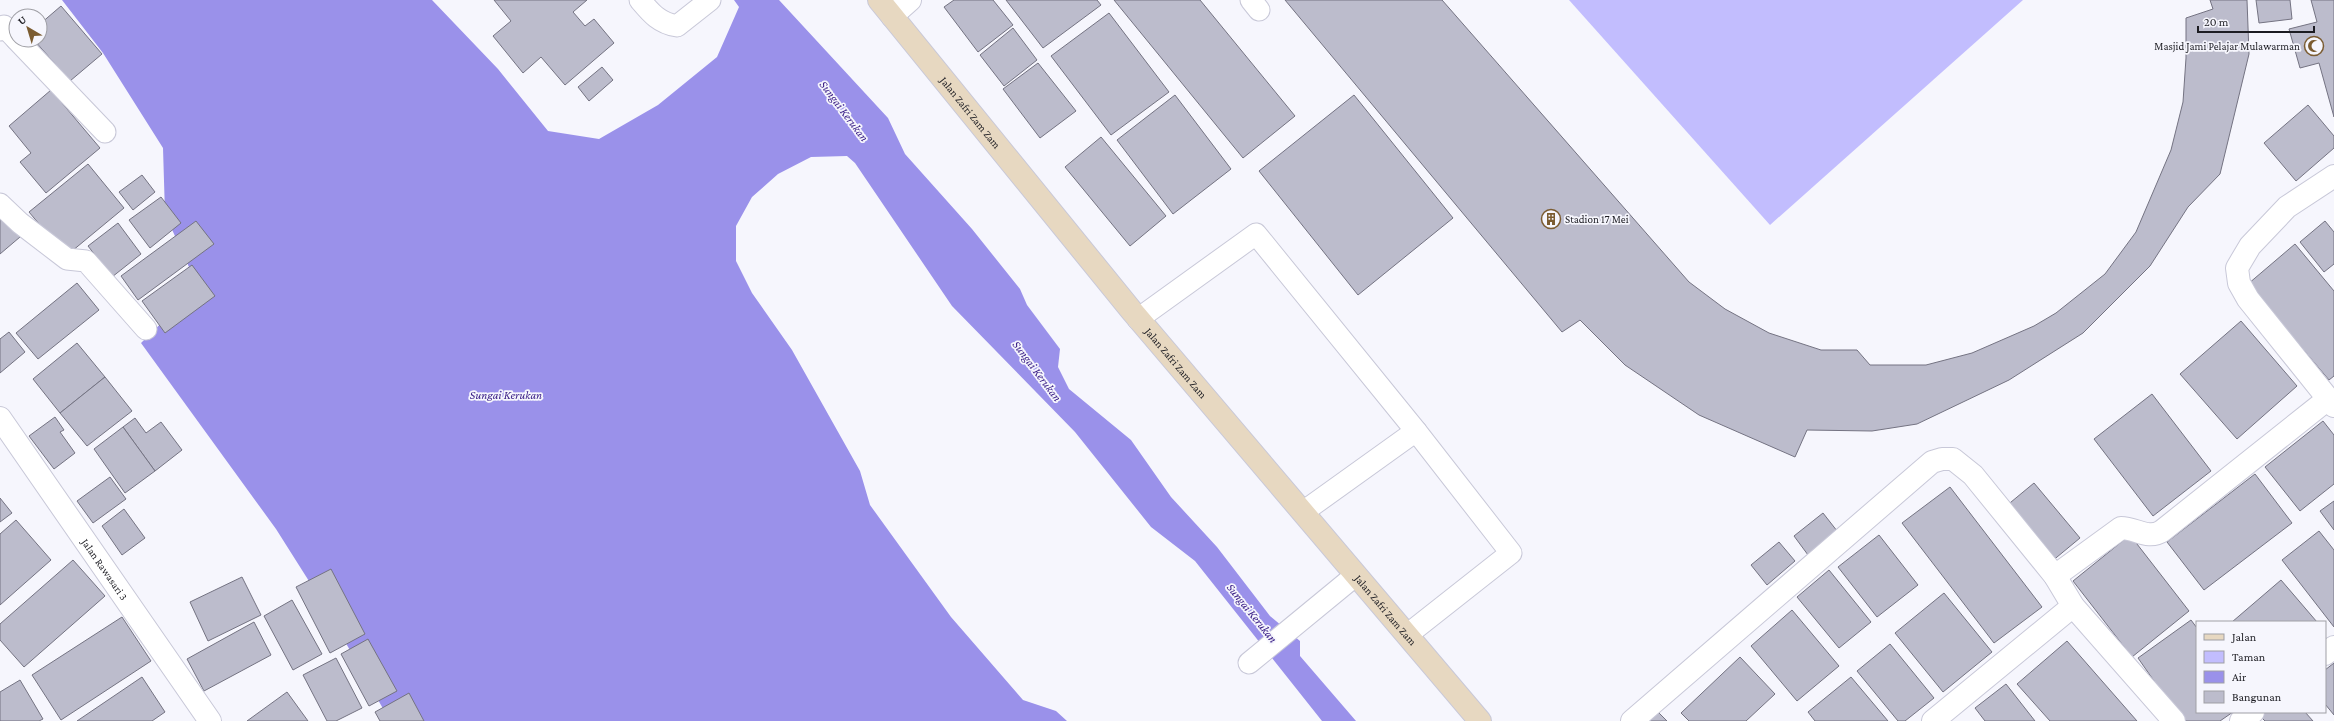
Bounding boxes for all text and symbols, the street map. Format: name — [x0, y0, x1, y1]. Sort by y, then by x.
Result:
north arrow — [8, 8, 48, 48]
scale bar — [2198, 8, 2314, 34]
text: U — [15, 13, 29, 27]
text: 20 m — [2204, 15, 2229, 29]
mosque icon: Masjid Jami Pelajar Mulawarman — [2303, 35, 2325, 57]
place label: Masjid Jami Pelajar Mulawarman — [2154, 40, 2300, 53]
street label: Jalan Zafri Zam Zam — [936, 74, 1003, 151]
water label: Sungai Kerukan — [817, 78, 871, 144]
building icon: Stadion 17 Mei — [1540, 208, 1562, 230]
place label: Stadion 17 Mei — [1565, 213, 1629, 225]
street label: Jalan Zafri Zam Zam — [1141, 325, 1209, 401]
water label: Sungai Kerukan — [1010, 338, 1064, 404]
water label: Sungai Kerukan — [470, 388, 542, 402]
street label: Jalan Rawasari 3 — [78, 535, 130, 602]
street label: Jalan Zafri Zam Zam — [1351, 571, 1419, 648]
water label: Sungai Kerukan — [1224, 580, 1280, 646]
legend — [2196, 621, 2326, 713]
text: Jalan — [2231, 630, 2257, 644]
text: Taman — [2232, 650, 2266, 664]
text: Air — [2232, 670, 2247, 684]
text: Bangunan — [2232, 690, 2282, 704]

